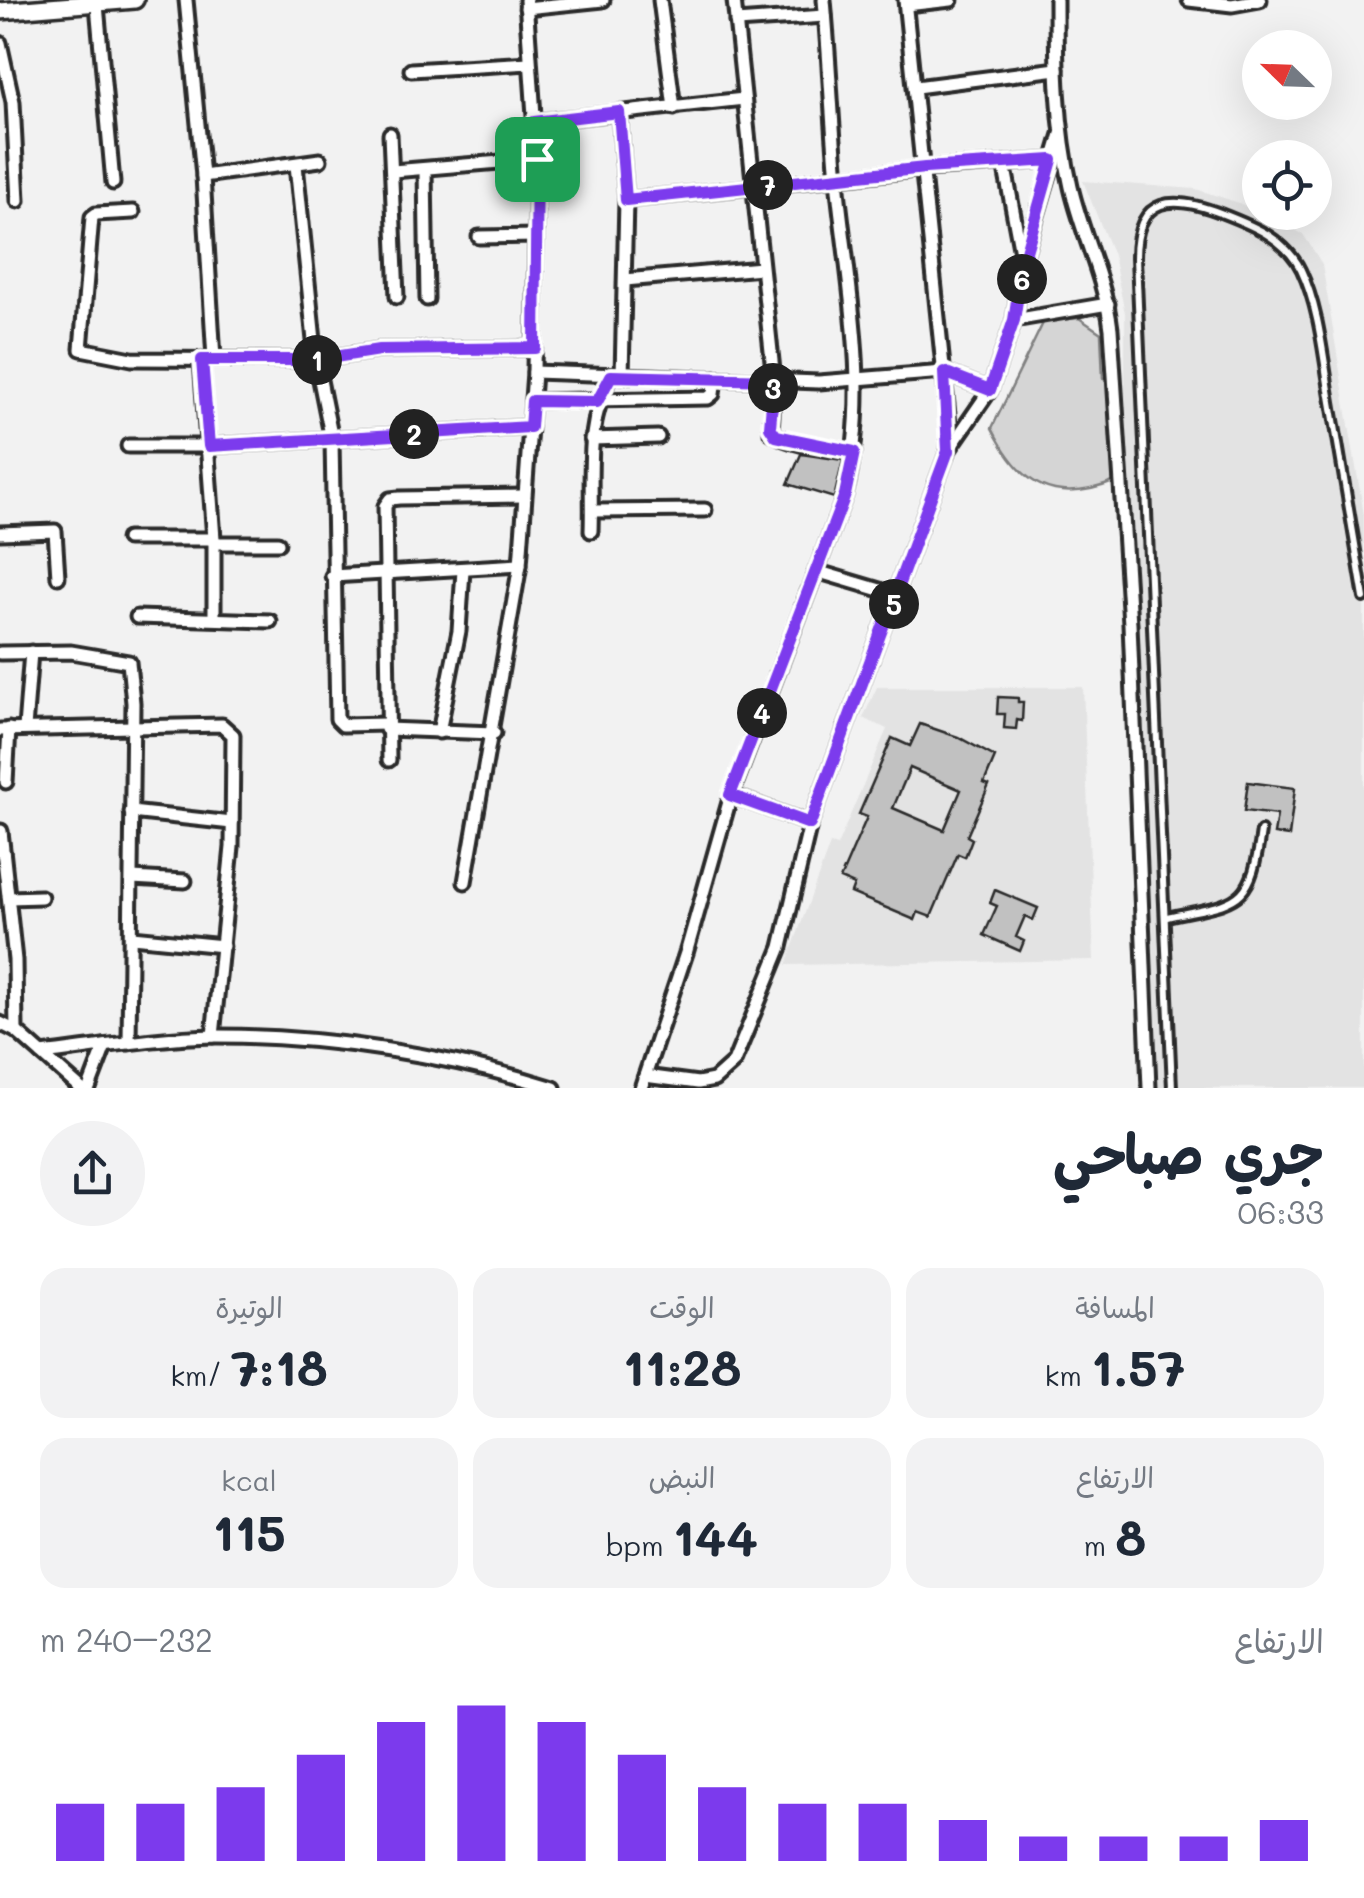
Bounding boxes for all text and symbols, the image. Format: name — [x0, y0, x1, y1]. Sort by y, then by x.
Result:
north arrow — [1242, 30, 1332, 120]
map controls — [1242, 30, 1332, 230]
pin — [495, 117, 580, 202]
icon: arrive — [510, 132, 565, 187]
button: locate — [1242, 140, 1332, 230]
pin: 7 — [743, 160, 793, 210]
text: 7 — [760, 167, 776, 203]
pin: 6 — [997, 254, 1047, 304]
text: 6 — [1014, 261, 1030, 297]
pin: 1 — [292, 335, 342, 385]
text: 1 — [311, 342, 323, 378]
pin: 3 — [748, 363, 798, 413]
text: 3 — [765, 370, 781, 406]
pin: 2 — [389, 409, 439, 459]
text: 2 — [406, 416, 422, 452]
pin: 5 — [869, 579, 919, 629]
text: 5 — [886, 586, 902, 622]
pin: 4 — [737, 688, 787, 738]
text: 4 — [753, 695, 771, 731]
text: جري صباحي — [1053, 1116, 1324, 1188]
button: share — [40, 1121, 145, 1226]
text: 06:33 — [1238, 1190, 1324, 1232]
text: الوتيرة — [215, 1289, 283, 1325]
text: الوقت — [649, 1289, 715, 1325]
text: المسافة — [1075, 1289, 1155, 1325]
text: 7:18 — [231, 1333, 328, 1399]
text: 11:28 — [622, 1333, 742, 1399]
text: 1.57 — [1091, 1333, 1185, 1399]
text: /km — [170, 1357, 231, 1393]
text: km — [1045, 1357, 1091, 1393]
text: النبض — [649, 1459, 715, 1495]
text: الارتفاع — [1076, 1459, 1154, 1495]
text: kcal — [221, 1462, 277, 1498]
text: 115 — [212, 1498, 286, 1564]
text: 144 — [672, 1503, 758, 1569]
text: 8 — [1115, 1503, 1146, 1569]
text: bpm — [606, 1527, 672, 1563]
text: m — [1084, 1527, 1115, 1563]
text: 232–240 m — [40, 1618, 213, 1660]
text: الارتفاع — [1234, 1619, 1324, 1661]

